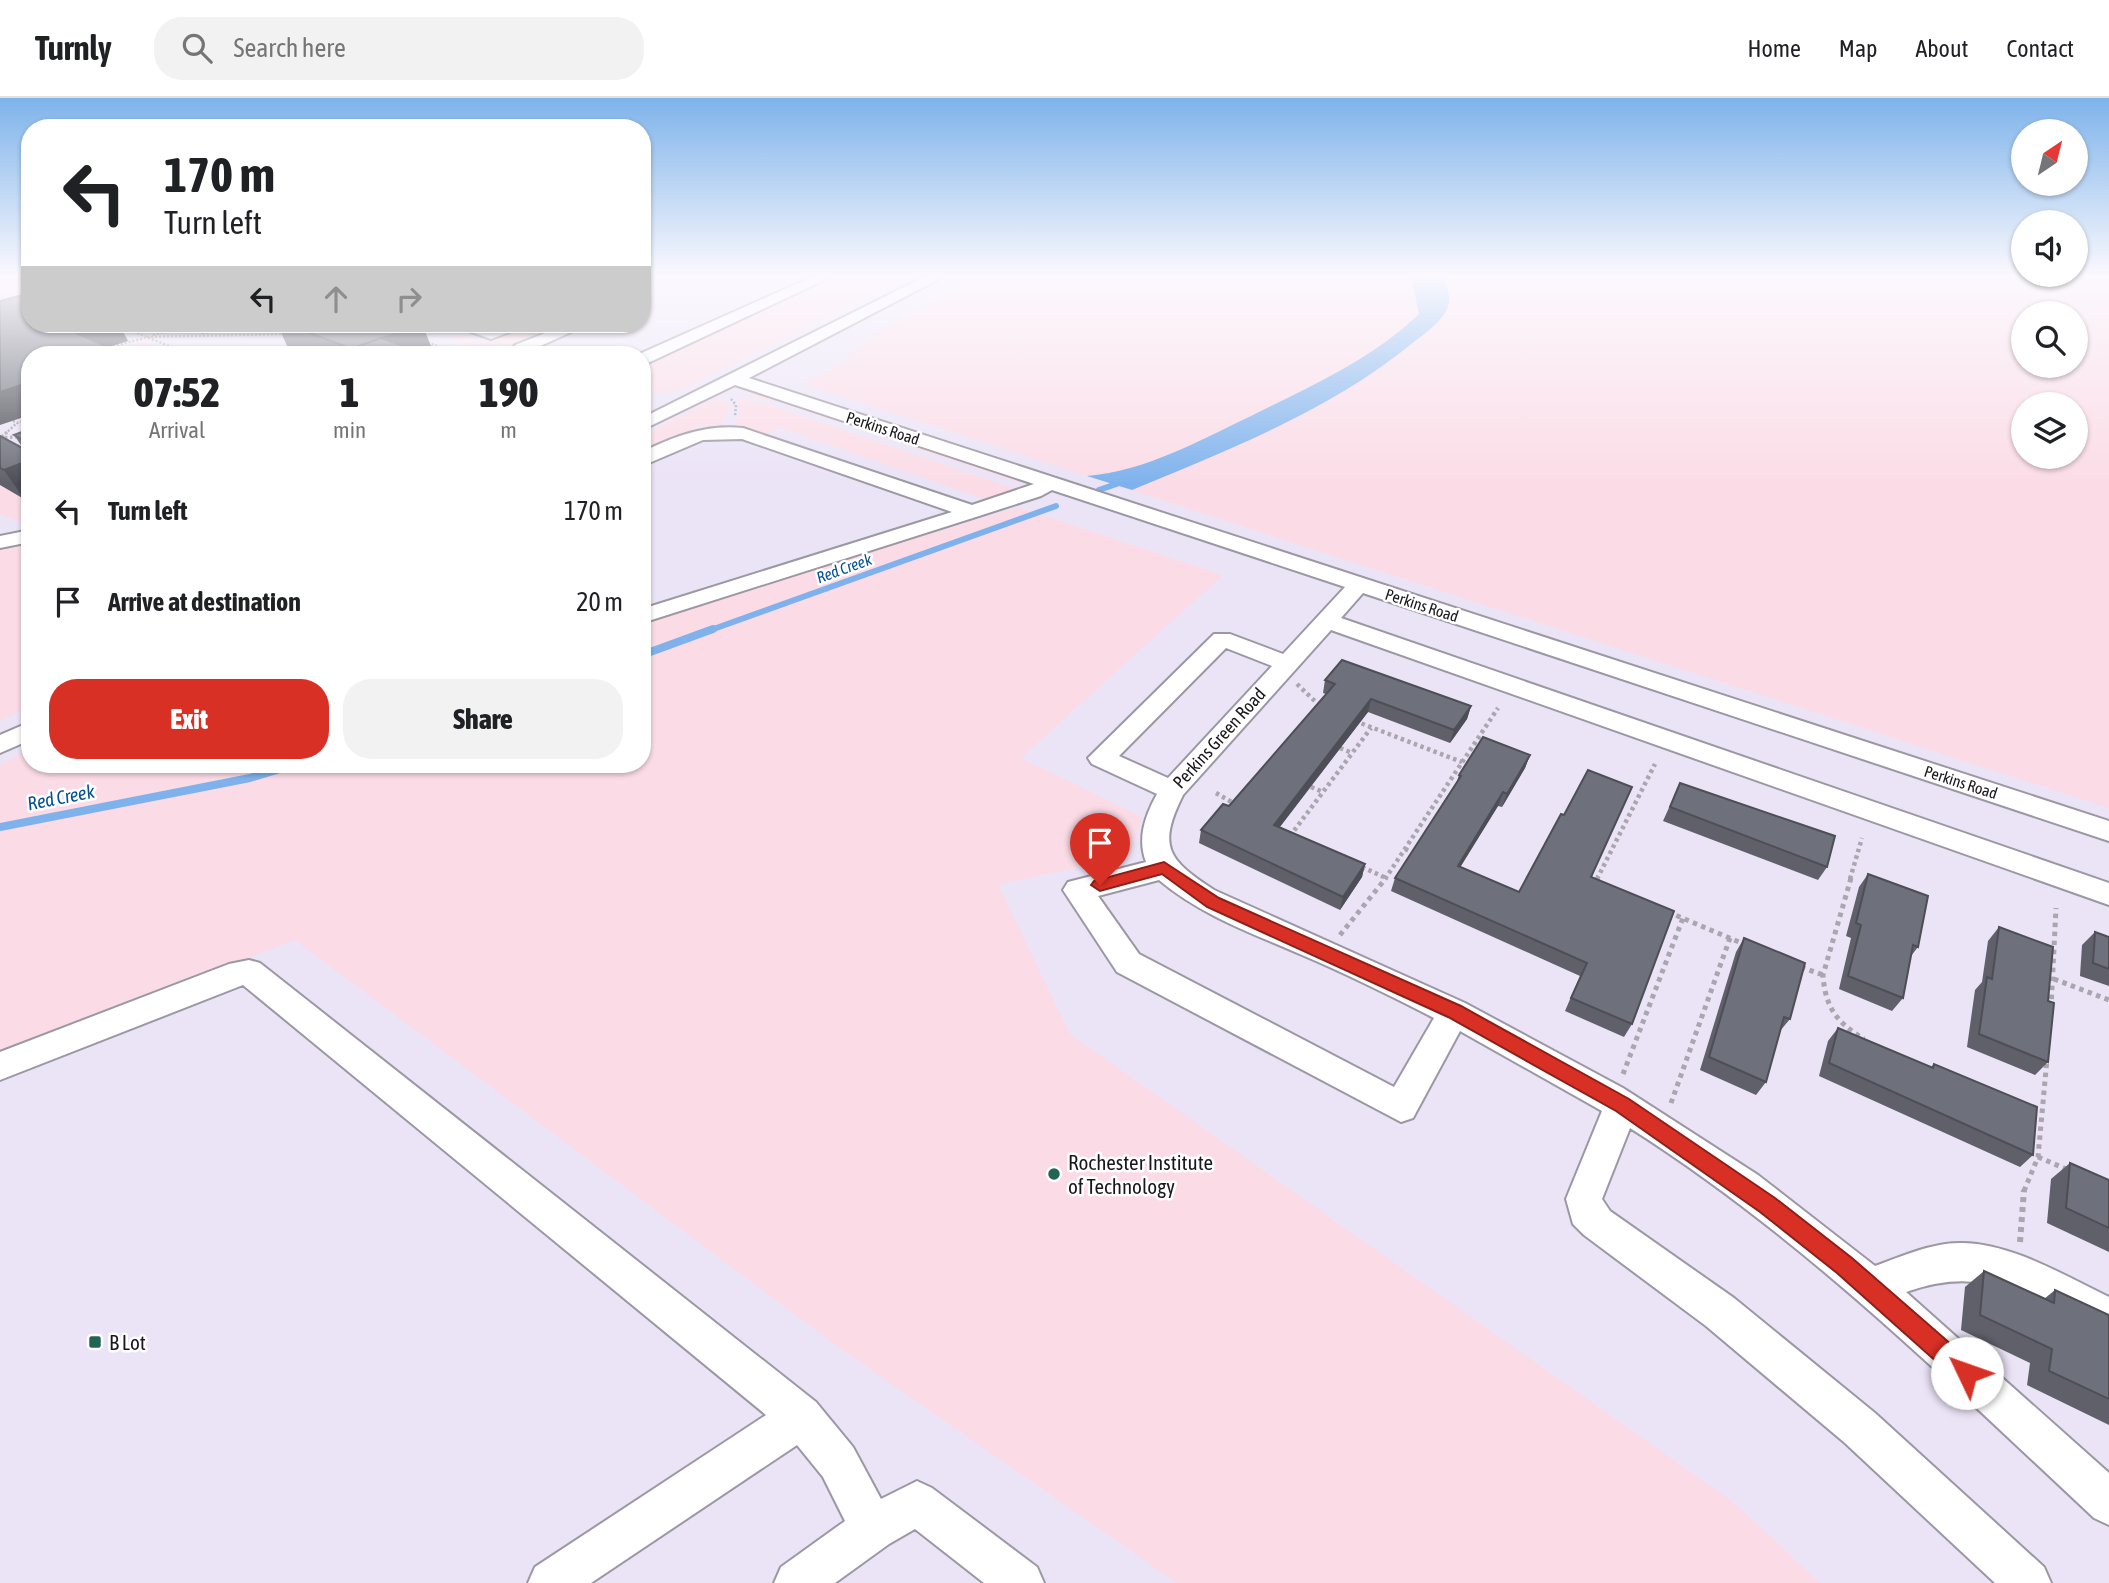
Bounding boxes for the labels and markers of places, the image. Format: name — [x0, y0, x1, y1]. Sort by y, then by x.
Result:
pin — [1070, 813, 1130, 885]
place label: Rochester Institute of Technology — [1068, 1150, 1213, 1198]
marker: Rochester Institute of Technology — [1046, 1166, 1062, 1182]
place label: B Lot — [109, 1330, 146, 1354]
marker: B Lot — [87, 1334, 103, 1350]

